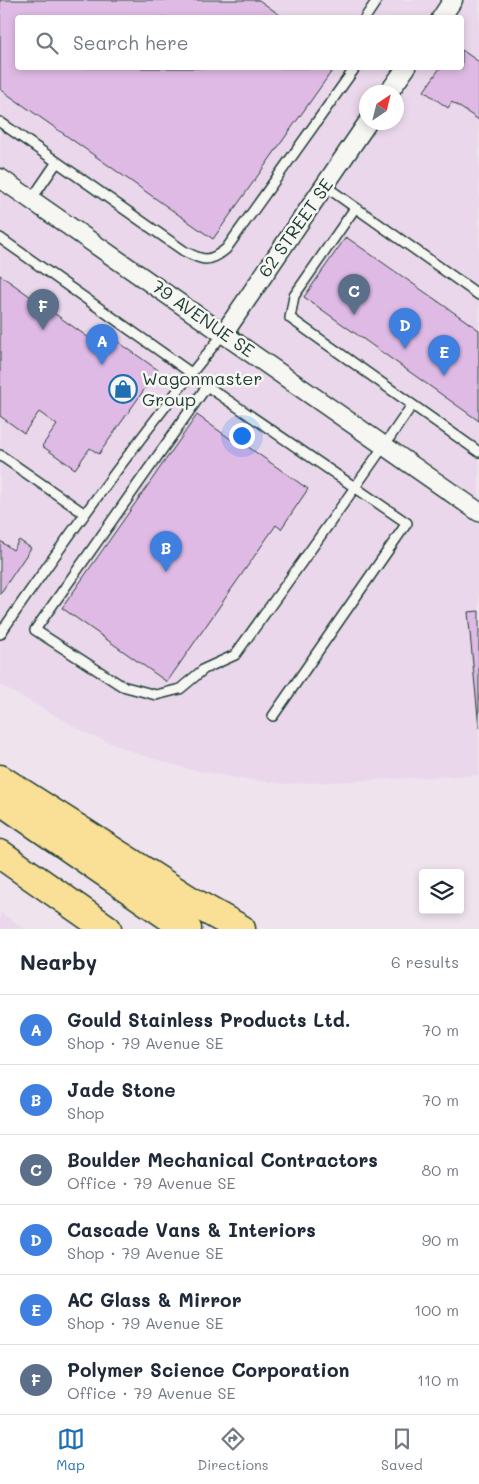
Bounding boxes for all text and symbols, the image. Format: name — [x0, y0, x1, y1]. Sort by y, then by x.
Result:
search box — [15, 15, 464, 70]
icon: search — [33, 29, 61, 57]
text: Search here — [73, 30, 189, 55]
north arrow — [359, 85, 404, 130]
street label: 62 STREET SE — [252, 173, 338, 282]
street label: 79 AVENUE SE — [148, 274, 260, 362]
pin: C — [338, 274, 370, 315]
pin: F — [27, 289, 59, 330]
pin: D — [389, 308, 421, 349]
pin: A — [86, 324, 118, 365]
pin: E — [428, 335, 460, 376]
place label: Wagonmaster Group — [142, 366, 263, 411]
shop icon: Wagonmaster Group — [108, 374, 138, 404]
your location — [229, 423, 255, 449]
pin: B — [150, 531, 182, 572]
map controls — [419, 869, 464, 914]
button: layers — [419, 869, 464, 914]
text: Nearby — [20, 948, 97, 975]
text: 6 results — [391, 951, 459, 972]
text: Gould Stainless Products Ltd. — [67, 1007, 351, 1032]
text: A — [30, 1019, 42, 1040]
text: 70 m — [422, 1019, 459, 1040]
text: Shop · 79 Avenue SE — [67, 1032, 224, 1053]
text: Jade Stone — [67, 1077, 175, 1102]
text: B — [31, 1089, 41, 1110]
text: 70 m — [422, 1089, 459, 1110]
text: Shop — [67, 1102, 104, 1123]
text: Boulder Mechanical Contractors — [67, 1147, 378, 1172]
text: C — [30, 1159, 42, 1180]
text: 80 m — [422, 1159, 459, 1180]
text: Office · 79 Avenue SE — [67, 1172, 236, 1193]
text: Cascade Vans & Interiors — [67, 1217, 316, 1242]
text: D — [30, 1229, 42, 1250]
text: 90 m — [422, 1229, 459, 1250]
text: Shop · 79 Avenue SE — [67, 1242, 224, 1263]
text: AC Glass & Mirror — [67, 1287, 242, 1312]
text: E — [31, 1299, 41, 1320]
text: 100 m — [414, 1299, 459, 1320]
text: Shop · 79 Avenue SE — [67, 1312, 224, 1333]
text: Polymer Science Corporation — [67, 1357, 349, 1382]
text: F — [31, 1369, 41, 1390]
text: 110 m — [417, 1369, 459, 1390]
text: Office · 79 Avenue SE — [67, 1382, 236, 1403]
tab: Map — [56, 1425, 85, 1474]
tab: Directions — [197, 1425, 269, 1474]
tab: Saved — [381, 1425, 423, 1474]

